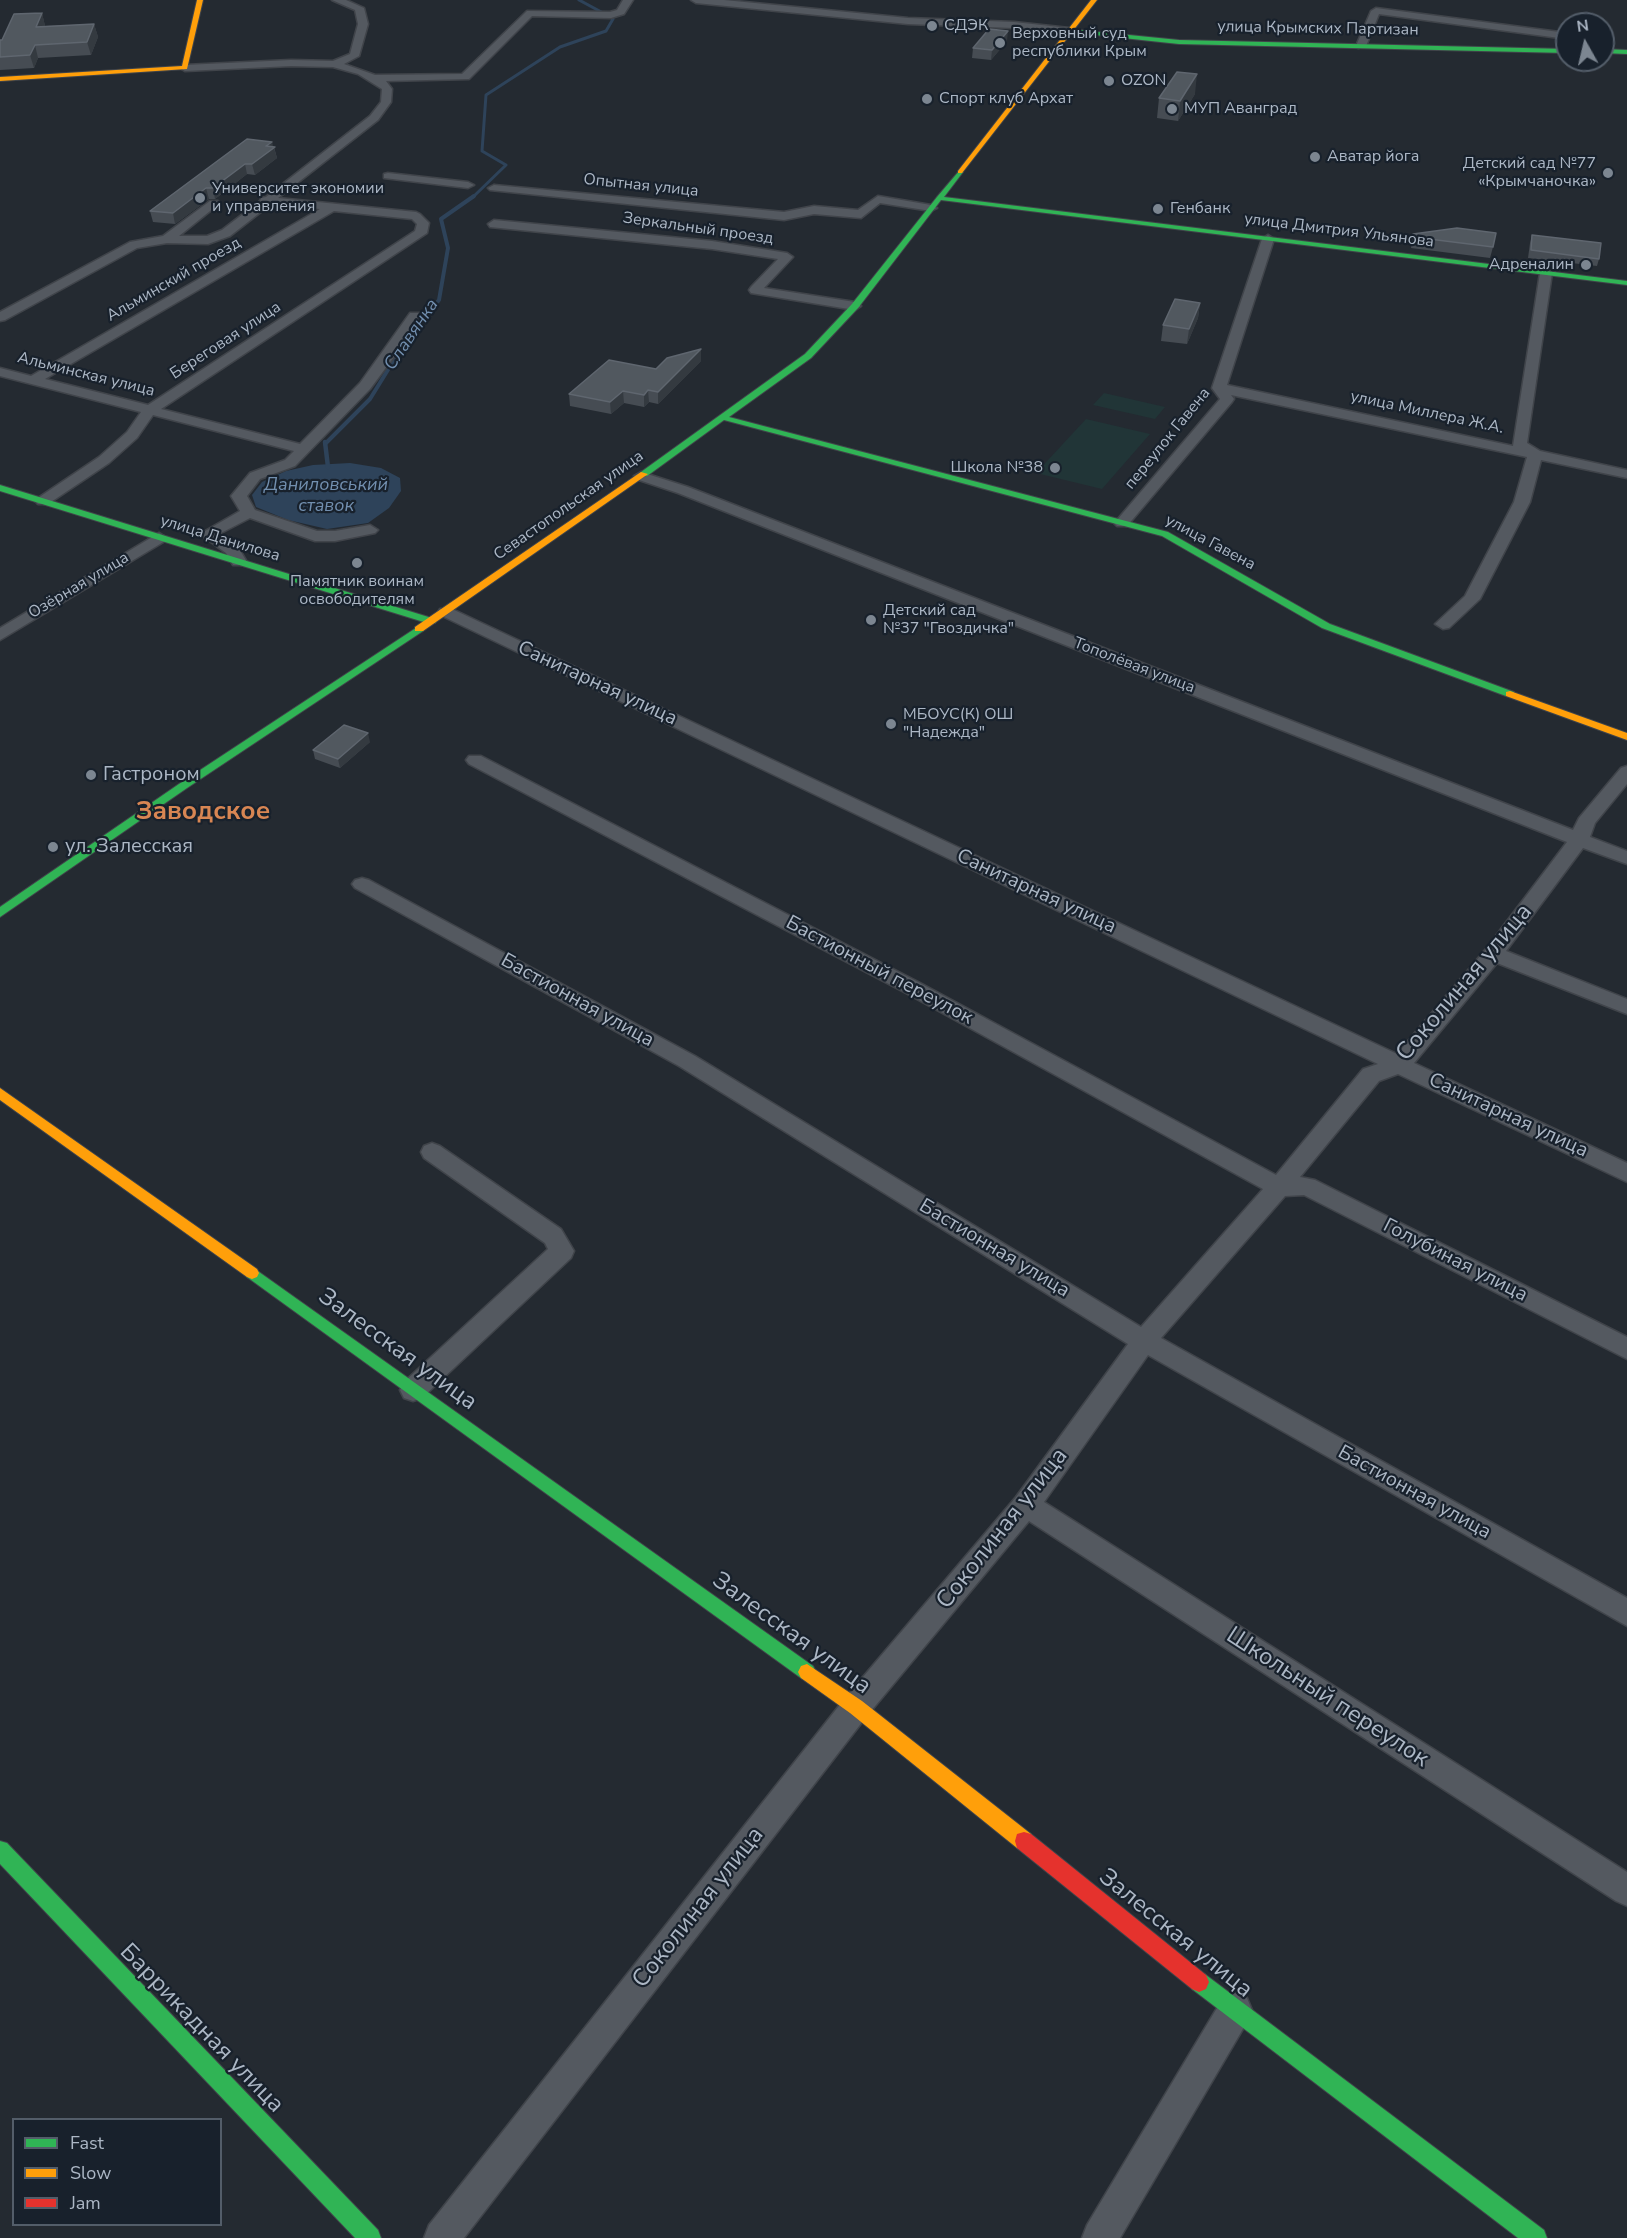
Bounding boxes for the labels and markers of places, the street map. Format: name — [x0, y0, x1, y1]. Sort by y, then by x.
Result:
place label: СДЭК — [944, 16, 988, 36]
marker: СДЭК — [925, 19, 939, 33]
place label: Верховный суд республики Крым — [1012, 24, 1147, 62]
marker: Верховный суд республики Крым — [993, 36, 1007, 50]
place label: OZON — [1121, 71, 1166, 91]
marker: OZON — [1102, 74, 1116, 88]
place label: Спорт клуб Архат — [939, 89, 1073, 109]
marker: Спорт клуб Архат — [920, 92, 934, 106]
place label: МУП Аванград — [1184, 99, 1297, 119]
marker: МУП Аванград — [1165, 102, 1179, 116]
place label: Аватар йога — [1327, 147, 1419, 167]
marker: Аватар йога — [1308, 150, 1322, 164]
place label: Детский сад №77 «Крымчаночка» — [1463, 154, 1596, 192]
marker: Детский сад №77 «Крымчаночка» — [1601, 166, 1615, 180]
place label: Университет экономии и управления — [212, 179, 384, 217]
marker: Университет экономии и управления — [193, 191, 207, 205]
place label: Генбанк — [1170, 199, 1230, 219]
marker: Генбанк — [1151, 202, 1165, 216]
place label: Адреналин — [1489, 255, 1574, 275]
marker: Адреналин — [1579, 258, 1593, 272]
place label: Школа №38 — [950, 458, 1043, 478]
marker: Школа №38 — [1048, 461, 1062, 475]
marker: Памятник воинам освободителям — [350, 556, 364, 570]
place label: Памятник воинам освободителям — [290, 572, 424, 610]
place label: Детский сад №37 "Гвоздичка" — [883, 601, 1014, 639]
marker: Детский сад №37 "Гвоздичка" — [864, 613, 878, 627]
place label: МБОУС(К) ОШ "Надежда" — [903, 705, 1013, 743]
marker: МБОУС(К) ОШ "Надежда" — [884, 717, 898, 731]
place label: Гастроном — [103, 763, 200, 787]
marker: Гастроном — [84, 768, 98, 782]
place label: ул. Залесская — [65, 835, 193, 859]
marker: ул. Залесская — [46, 840, 60, 854]

